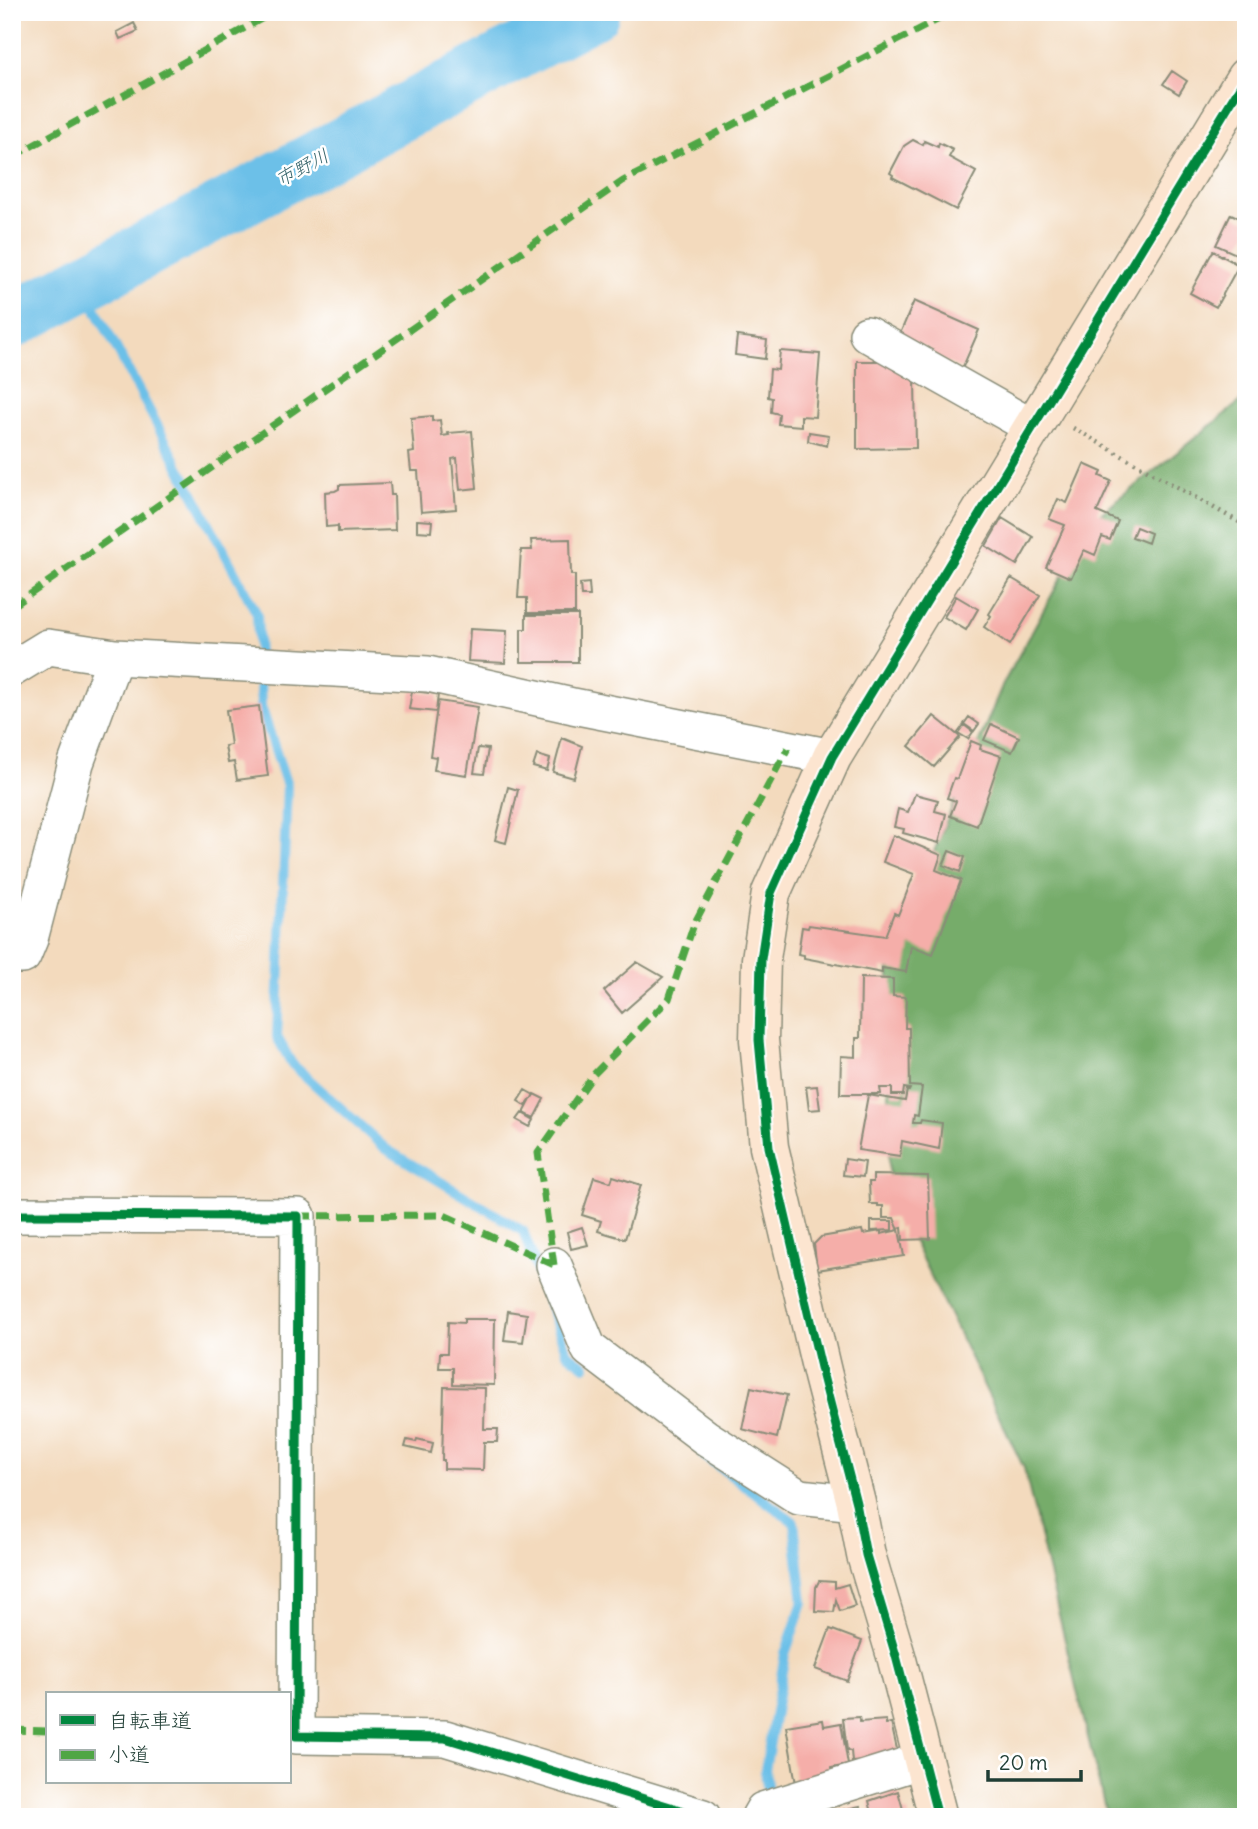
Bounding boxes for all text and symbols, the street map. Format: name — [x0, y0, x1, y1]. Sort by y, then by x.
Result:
water label: 市野川 — [271, 143, 333, 191]
legend — [46, 1692, 290, 1784]
text: 自転車道 — [108, 1707, 192, 1734]
scale bar — [988, 1738, 1081, 1782]
text: 小道 — [108, 1741, 150, 1768]
text: 20 m — [999, 1749, 1048, 1776]

